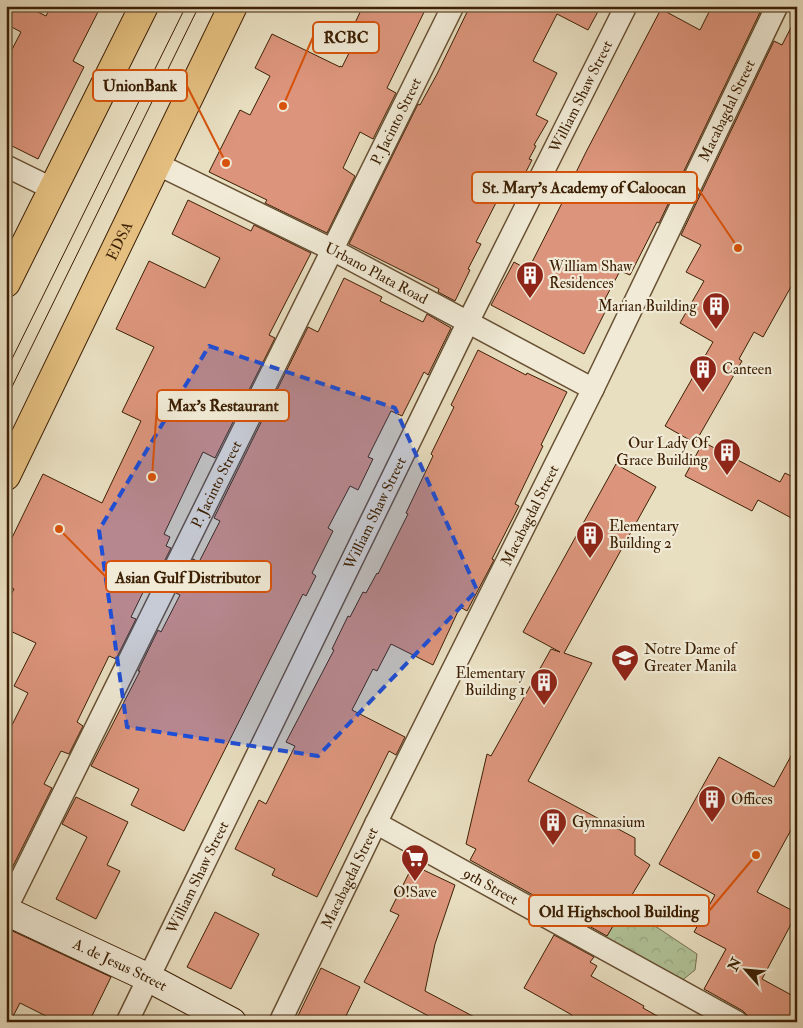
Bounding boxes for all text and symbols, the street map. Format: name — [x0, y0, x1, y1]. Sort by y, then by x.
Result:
callout: RCBC — [313, 22, 379, 53]
text: RCBC — [323, 28, 369, 48]
street label: William Shaw Street — [545, 37, 617, 157]
street label: Macabagdal Street — [695, 57, 760, 165]
callout: UnionBank — [93, 70, 187, 101]
street label: P. Jacinto Street — [367, 75, 426, 168]
text: UnionBank — [103, 76, 178, 96]
callout: St. Mary's Academy of Caloocan — [472, 172, 697, 203]
text: St. Mary's Academy of Caloocan — [482, 178, 687, 199]
street label: EDSA — [103, 218, 138, 264]
street label: Urbano Plata Road — [322, 238, 431, 309]
place label: William Shaw Residences — [548, 257, 633, 293]
building icon: William Shaw Residences — [515, 260, 545, 299]
building icon: Marian Building — [701, 291, 731, 330]
place label: Marian Building — [598, 297, 698, 316]
building icon: Canteen — [688, 354, 718, 393]
place label: Canteen — [722, 360, 772, 379]
callout: Max's Restaurant — [157, 390, 289, 421]
text: Max's Restaurant — [166, 396, 279, 416]
place label: Our Lady Of Grace Building — [616, 434, 710, 470]
street label: P. Jacinto Street — [187, 437, 246, 531]
building icon: Our Lady Of Grace Building — [712, 437, 742, 476]
street label: William Shaw Street — [339, 454, 411, 574]
street label: Macabagdal Street — [497, 462, 564, 569]
place label: Elementary Building 2 — [609, 517, 679, 553]
building icon: Elementary Building 2 — [575, 520, 605, 559]
callout: Asian Gulf Distributor — [106, 561, 271, 592]
text: Asian Gulf Distributor — [114, 568, 262, 588]
place label: Notre Dame of Greater Manila — [644, 640, 738, 676]
school or university icon: Notre Dame of Greater Manila — [610, 643, 640, 682]
place label: Elementary Building 1 — [455, 664, 525, 700]
building icon: Elementary Building 1 — [529, 667, 559, 706]
building icon: Offices — [697, 784, 727, 823]
place label: Offices — [731, 790, 773, 809]
building icon: Gymnasium — [538, 807, 568, 846]
place label: Gymnasium — [572, 813, 646, 832]
street label: William Shaw Street — [162, 818, 233, 938]
street label: Macabagdal Street — [317, 824, 383, 932]
supermarket icon: O!Save — [400, 843, 430, 882]
street label: 9th Street — [459, 863, 521, 909]
place label: O!Save — [393, 883, 437, 902]
callout: Old Highschool Building — [529, 895, 709, 926]
text: Old Highschool Building — [539, 902, 700, 923]
street label: A. de Jesus Street — [69, 934, 170, 996]
north arrow — [720, 946, 770, 996]
text: N — [724, 954, 745, 975]

